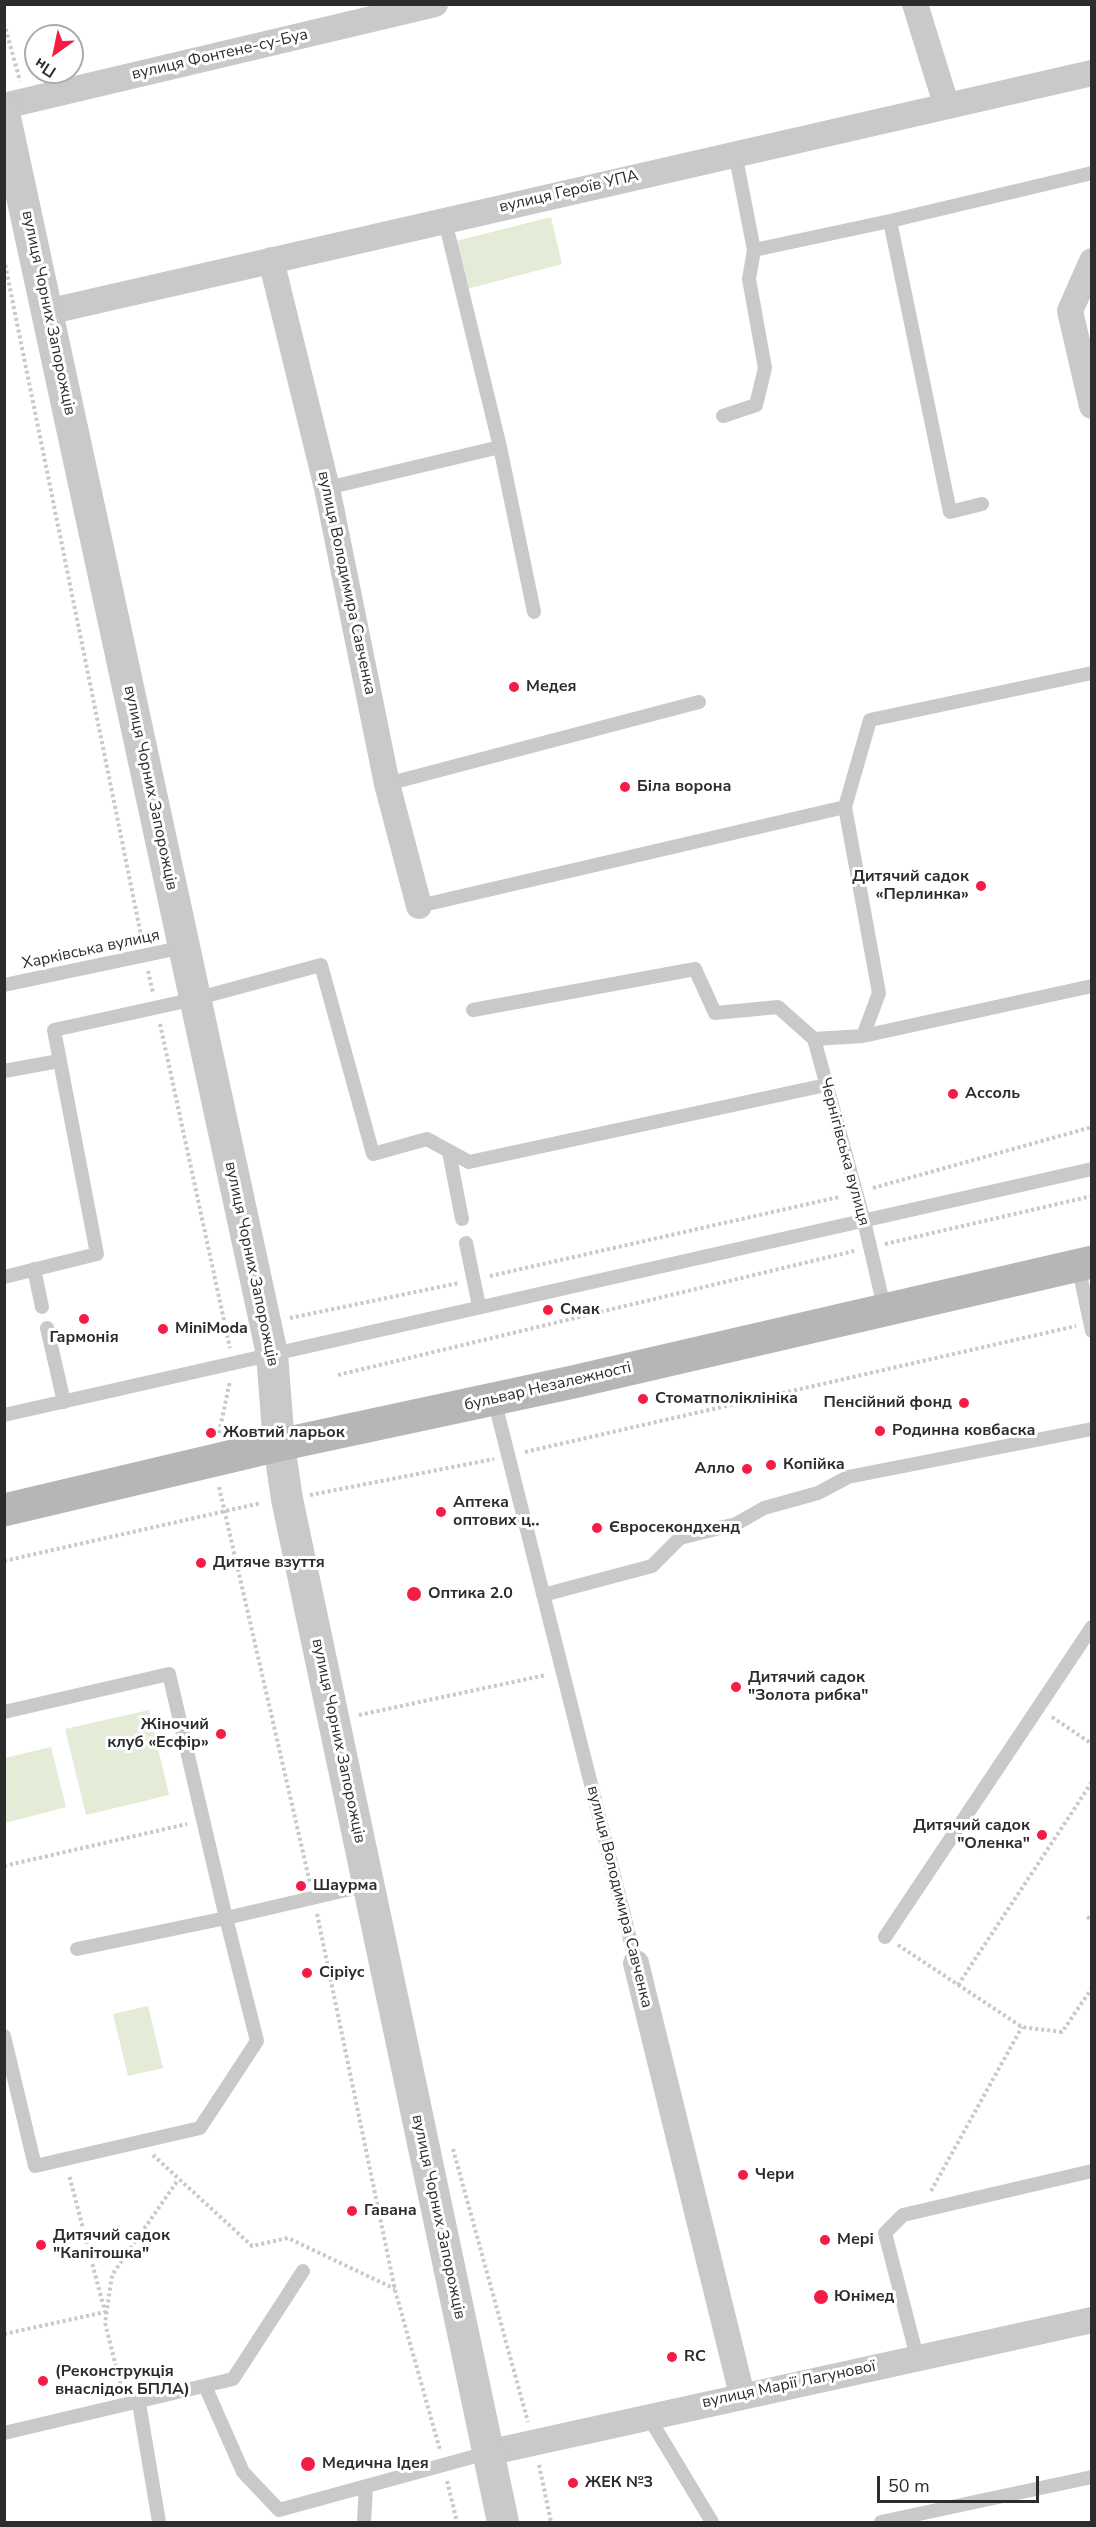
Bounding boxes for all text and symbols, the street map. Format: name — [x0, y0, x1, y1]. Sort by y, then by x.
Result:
north arrow — [24, 24, 84, 84]
street label: вулиця Фонтене-су-Буа — [130, 25, 310, 85]
text: Пн — [30, 52, 61, 83]
street label: вулиця Героїв УПА — [498, 167, 640, 217]
street label: вулиця Чорних Запорожців — [17, 209, 79, 417]
street label: вулиця Володимира Савченка — [313, 469, 379, 697]
place label: Медея — [526, 677, 577, 697]
marker: Медея — [507, 680, 521, 694]
street label: вулиця Чорних Запорожців — [119, 684, 181, 892]
place label: Біла ворона — [637, 777, 731, 797]
marker: Біла ворона — [618, 780, 632, 794]
place label: Дитячий садок «Перлинка» — [852, 867, 969, 905]
marker: Дитячий садок «Перлинка» — [974, 879, 988, 893]
street label: Харківська вулиця — [20, 926, 162, 974]
street label: Чернігівська вулиця — [815, 1076, 873, 1228]
place label: Ассоль — [965, 1084, 1020, 1104]
marker: Ассоль — [946, 1087, 960, 1101]
street label: вулиця Чорних Запорожців — [220, 1160, 282, 1368]
place label: Смак — [560, 1300, 600, 1320]
marker: Смак — [541, 1303, 555, 1317]
marker: Гармонія — [77, 1312, 91, 1326]
place label: MiniModa — [175, 1319, 248, 1339]
marker: MiniModa — [156, 1322, 170, 1336]
place label: Гармонія — [49, 1328, 119, 1348]
street label: бульвар Незалежності — [463, 1358, 633, 1416]
place label: Стоматполіклініка — [655, 1389, 798, 1409]
marker: Стоматполіклініка — [636, 1392, 650, 1406]
place label: Пенсійний фонд — [824, 1393, 952, 1413]
marker: Пенсійний фонд — [957, 1396, 971, 1410]
place label: Родинна ковбаска — [892, 1421, 1035, 1441]
place label: Жовтий ларьок — [223, 1423, 345, 1443]
marker: Родинна ковбаска — [873, 1424, 887, 1438]
marker: Жовтий ларьок — [204, 1426, 218, 1440]
place label: Копійка — [783, 1455, 845, 1475]
marker: Копійка — [764, 1458, 778, 1472]
place label: Алло — [695, 1459, 735, 1479]
marker: Алло — [740, 1462, 754, 1476]
place label: Аптека оптових ц‥ — [453, 1493, 540, 1531]
marker: Аптека оптових ц‥ — [434, 1505, 448, 1519]
place label: Євросекондхенд — [609, 1518, 740, 1538]
marker: Євросекондхенд — [590, 1521, 604, 1535]
place label: Дитяче взуття — [213, 1553, 325, 1573]
marker: Дитяче взуття — [194, 1556, 208, 1570]
place label: Оптика 2.0 — [428, 1584, 513, 1604]
marker: Оптика 2.0 — [405, 1585, 423, 1603]
street label: вулиця Чорних Запорожців — [307, 1637, 369, 1845]
place label: Дитячий садок "Золота рибка" — [748, 1668, 868, 1706]
marker: Дитячий садок "Золота рибка" — [729, 1680, 743, 1694]
place label: Жіночий клуб «Есфір» — [107, 1715, 209, 1753]
marker: Жіночий клуб «Есфір» — [214, 1727, 228, 1741]
street label: вулиця Володимира Савченка — [582, 1784, 656, 2010]
place label: Дитячий садок "Оленка" — [913, 1816, 1030, 1854]
marker: Дитячий садок "Оленка" — [1035, 1828, 1049, 1842]
place label: Шаурма — [313, 1876, 377, 1896]
marker: Шаурма — [294, 1879, 308, 1893]
place label: Сіріус — [319, 1963, 365, 1983]
marker: Сіріус — [300, 1966, 314, 1980]
street label: вулиця Чорних Запорожців — [407, 2113, 469, 2321]
place label: Чери — [755, 2165, 795, 2185]
marker: Чери — [736, 2168, 750, 2182]
place label: Гавана — [364, 2201, 417, 2221]
marker: Гавана — [345, 2204, 359, 2218]
place label: Дитячий садок "Капітошка" — [53, 2226, 170, 2264]
place label: Мері — [837, 2230, 874, 2250]
marker: Мері — [818, 2233, 832, 2247]
marker: Дитячий садок "Капітошка" — [34, 2238, 48, 2252]
place label: Юнімед — [834, 2287, 895, 2307]
marker: Юнімед — [812, 2288, 830, 2306]
place label: RC — [684, 2347, 706, 2367]
marker: RC — [665, 2350, 679, 2364]
street label: вулиця Марії Лагунової — [700, 2357, 878, 2413]
place label: (Реконструкція внаслідок БПЛА) — [55, 2362, 190, 2400]
marker: (Реконструкція внаслідок БПЛА) — [36, 2374, 50, 2388]
place label: Медична Ідея — [322, 2454, 429, 2474]
marker: Медична Ідея — [299, 2455, 317, 2473]
scale bar — [880, 2464, 1042, 2502]
place label: ЖЕК №3 — [585, 2473, 653, 2493]
text: 50 m — [888, 2474, 930, 2498]
marker: ЖЕК №3 — [566, 2476, 580, 2490]

